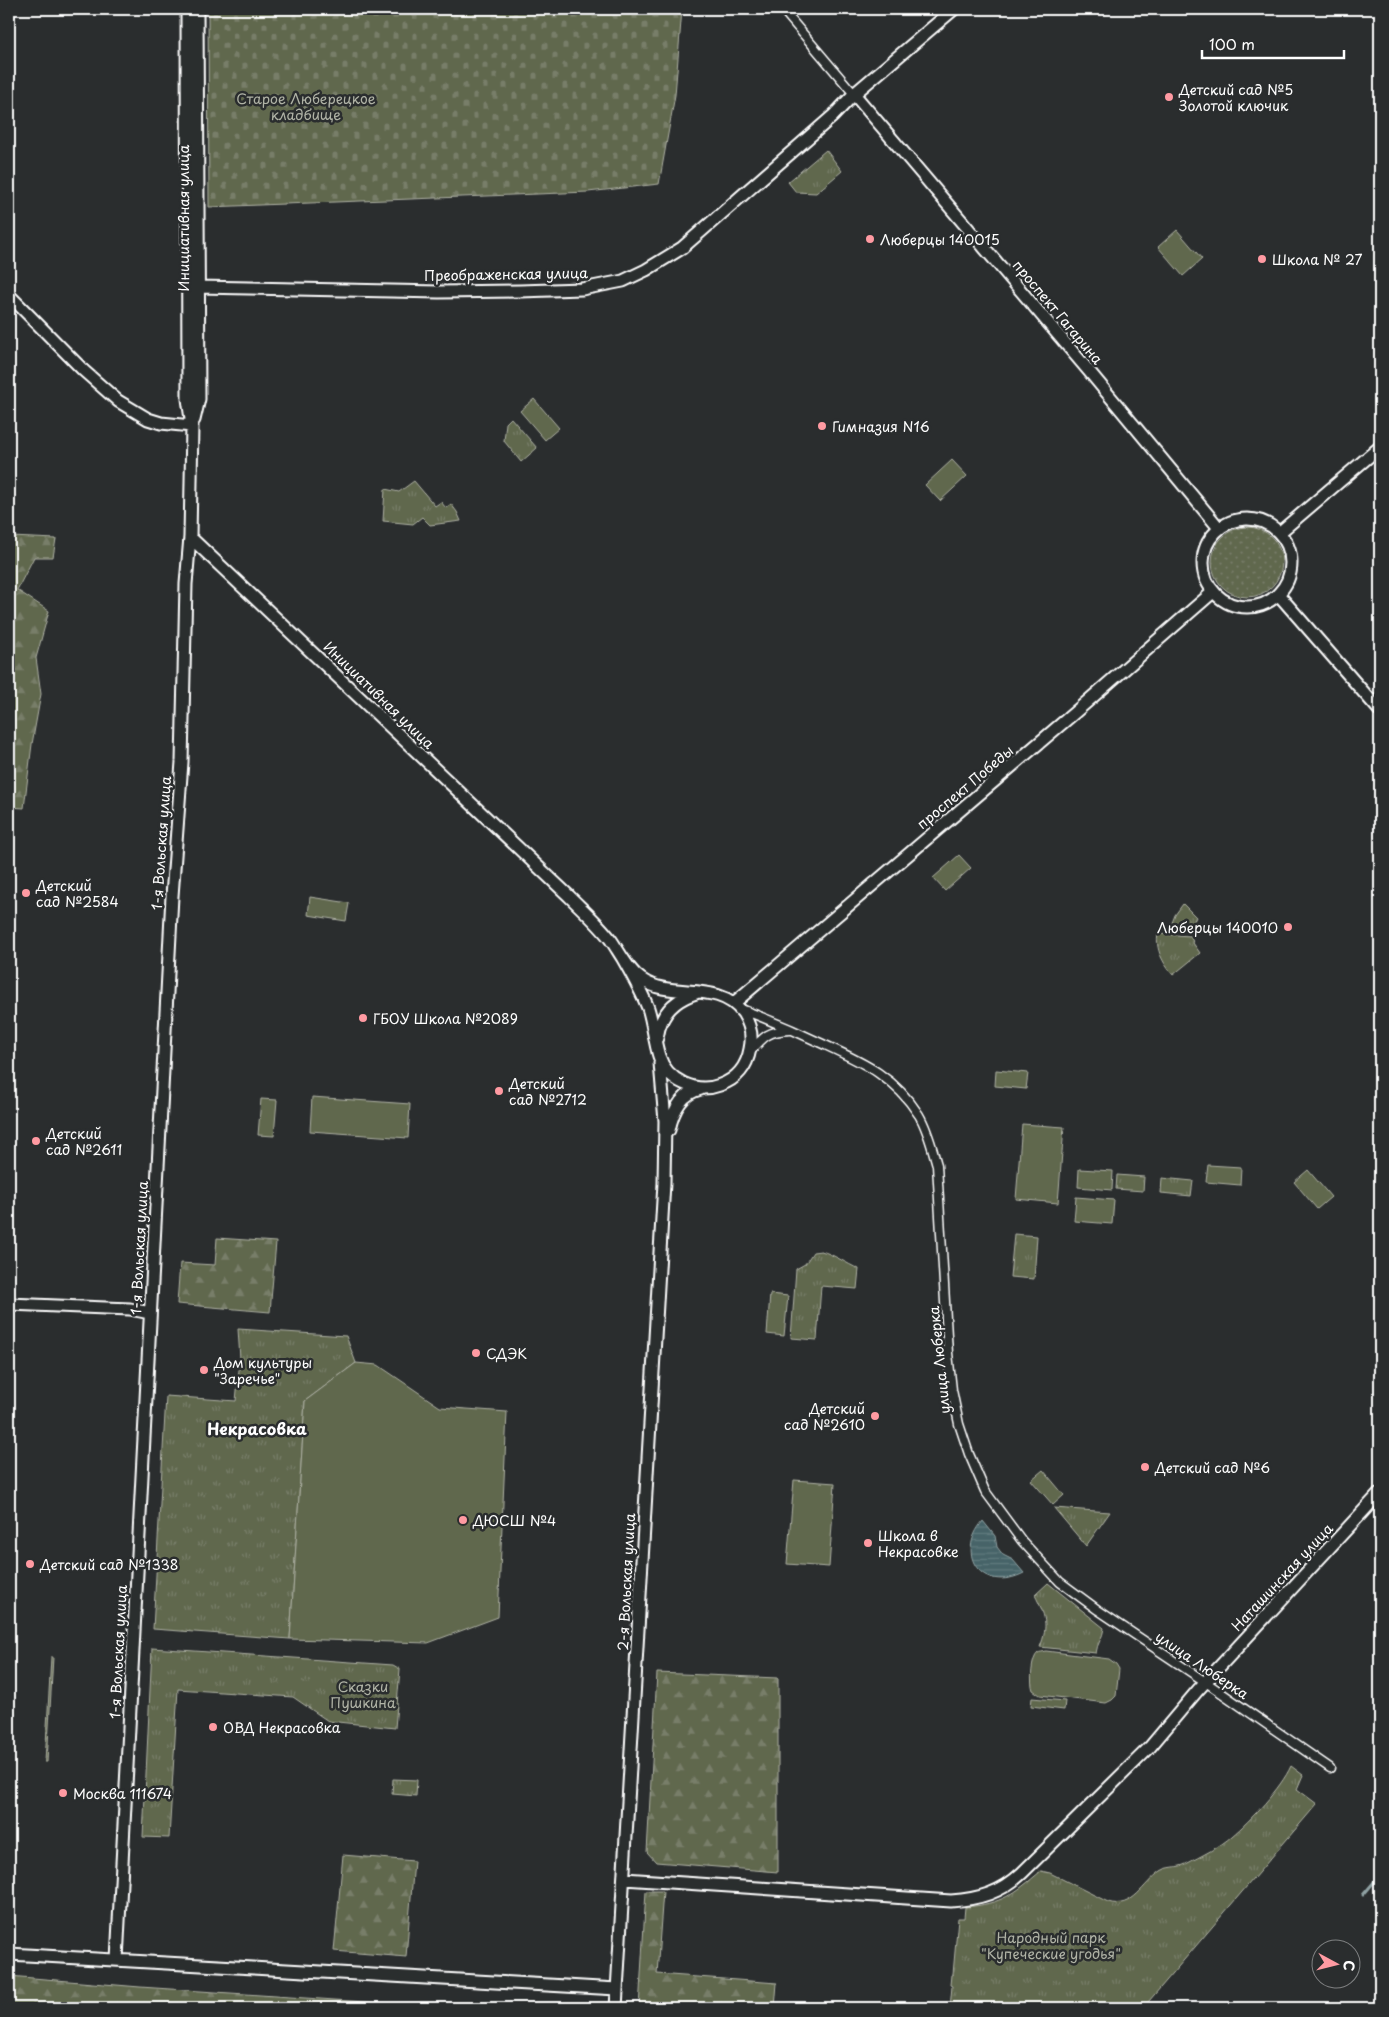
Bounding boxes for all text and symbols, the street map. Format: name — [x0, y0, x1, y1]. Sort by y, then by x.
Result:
scale bar — [1202, 28, 1344, 60]
text: 100 m — [1209, 32, 1255, 55]
place label: Детский сад №5 Золотой ключик — [1178, 79, 1293, 116]
park label: Старое Люберецкое кладбище — [236, 88, 376, 125]
marker: Детский сад №5 Золотой ключик — [1163, 91, 1175, 103]
street label: Инициативная улица — [173, 144, 194, 291]
place label: Люберцы 140015 — [880, 229, 1000, 250]
marker: Люберцы 140015 — [864, 233, 876, 245]
place label: Школа № 27 — [1272, 249, 1362, 270]
marker: Школа № 27 — [1256, 253, 1268, 265]
street label: проспект Гагарина — [1008, 255, 1108, 369]
street label: Преображенская улица — [424, 262, 588, 286]
place label: Гимназия N16 — [832, 416, 930, 437]
marker: Гимназия N16 — [816, 420, 828, 432]
street label: Инициативная улица — [319, 636, 439, 754]
street label: проспект Победы — [912, 740, 1018, 834]
street label: 1-я Вольская улица — [146, 775, 176, 911]
place label: Детский сад №2584 — [35, 875, 119, 912]
marker: Детский сад №2584 — [20, 887, 32, 899]
place label: Люберцы 140010 — [1157, 917, 1278, 938]
marker: Люберцы 140010 — [1282, 921, 1294, 933]
place label: ГБОУ Школа №2089 — [373, 1008, 518, 1029]
marker: ГБОУ Школа №2089 — [357, 1012, 369, 1024]
place label: Детский сад №2712 — [508, 1073, 587, 1110]
marker: Детский сад №2712 — [493, 1085, 505, 1097]
place label: Детский сад №2611 — [45, 1123, 122, 1160]
marker: Детский сад №2611 — [30, 1135, 42, 1147]
street label: 1-я Вольская улица — [125, 1180, 153, 1316]
street label: улица Люберка — [923, 1305, 955, 1415]
place label: СДЭК — [486, 1343, 527, 1364]
marker: СДЭК — [470, 1347, 482, 1359]
place label: Дом культуры "Заречье" — [213, 1352, 312, 1389]
marker: Дом культуры "Заречье" — [198, 1364, 210, 1376]
place label: Детский сад №2610 — [784, 1398, 865, 1435]
marker: Детский сад №2610 — [869, 1410, 881, 1422]
district label: Некрасовка — [207, 1416, 307, 1440]
place label: Детский сад №6 — [1154, 1457, 1270, 1478]
marker: Детский сад №6 — [1139, 1461, 1151, 1473]
place label: ДЮСШ №4 — [472, 1510, 556, 1531]
street label: 2-я Вольская улица — [612, 1512, 640, 1651]
marker: ДЮСШ №4 — [457, 1514, 469, 1526]
street label: Наташинская улица — [1226, 1518, 1338, 1636]
place label: Школа в Некрасовке — [878, 1525, 959, 1562]
marker: Школа в Некрасовке — [862, 1537, 874, 1549]
place label: Детский сад №1338 — [39, 1554, 179, 1575]
marker: Детский сад №1338 — [24, 1558, 36, 1570]
street label: 1-я Вольская улица — [104, 1584, 132, 1720]
street label: улица Люберка — [1151, 1626, 1253, 1704]
park label: Сказки Пушкина — [330, 1676, 396, 1713]
place label: ОВД Некрасовка — [223, 1717, 341, 1738]
marker: ОВД Некрасовка — [207, 1721, 219, 1733]
place label: Москва 111674 — [73, 1783, 172, 1804]
marker: Москва 111674 — [57, 1787, 69, 1799]
park label: Народный парк "Купеческие угодья" — [981, 1927, 1121, 1964]
north arrow — [1312, 1940, 1362, 1990]
text: С — [1338, 1959, 1360, 1972]

